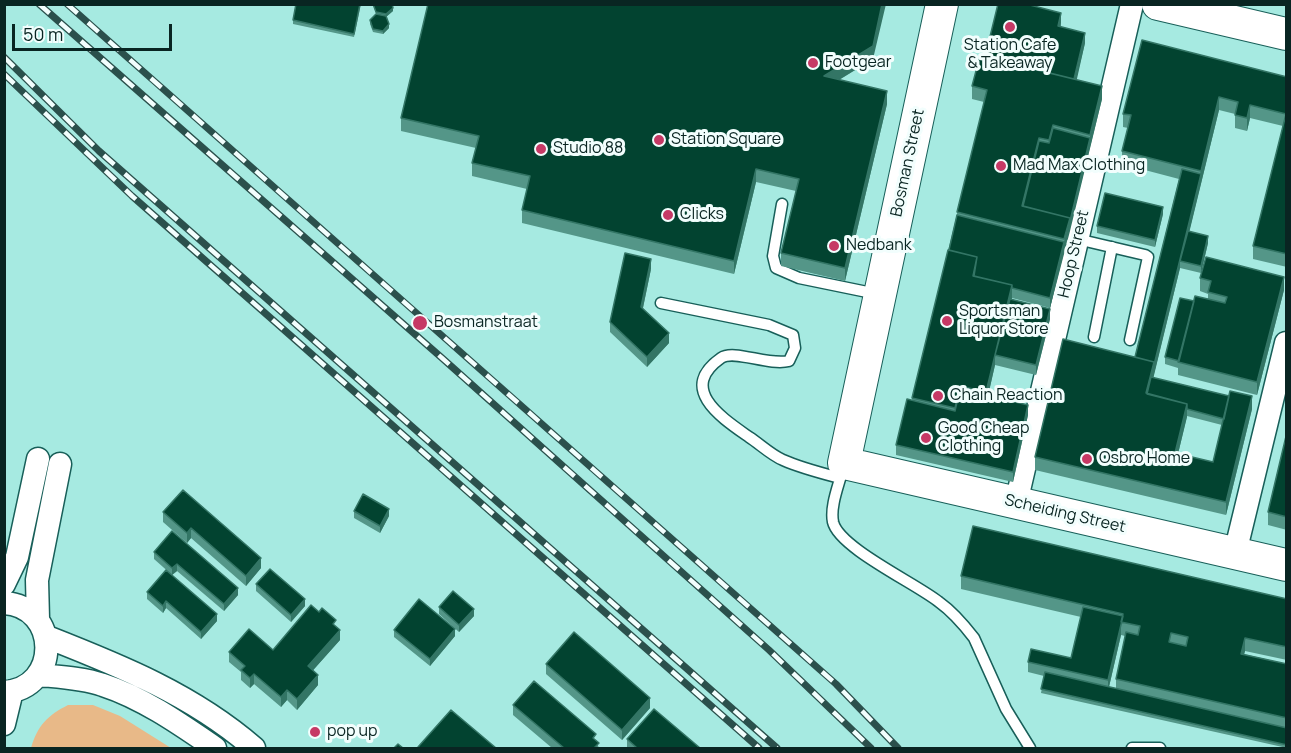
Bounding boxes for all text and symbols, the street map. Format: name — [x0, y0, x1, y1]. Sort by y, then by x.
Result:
scale bar — [15, 12, 176, 50]
marker: Station Cafe & Takeaway — [1003, 20, 1017, 34]
text: 50 m — [23, 22, 63, 46]
place label: Station Cafe & Takeaway — [964, 36, 1056, 74]
place label: Footgear — [825, 53, 891, 73]
marker: Footgear — [806, 56, 820, 70]
street label: Bosman Street — [887, 107, 929, 219]
place label: Station Square — [671, 130, 781, 150]
marker: Station Square — [652, 133, 666, 147]
place label: Studio 88 — [553, 139, 623, 159]
marker: Studio 88 — [534, 142, 548, 156]
place label: Mad Max Clothing — [1013, 156, 1145, 176]
marker: Mad Max Clothing — [994, 159, 1008, 173]
place label: Clicks — [680, 205, 724, 225]
marker: Clicks — [661, 208, 675, 222]
street label: Hoop Street — [1055, 208, 1093, 300]
place label: Nedbank — [846, 236, 912, 256]
marker: Nedbank — [827, 239, 841, 253]
place label: Sportsman Liquor Store — [959, 302, 1049, 340]
place label: Bosmanstraat — [434, 313, 538, 333]
marker: Bosmanstraat — [411, 314, 429, 332]
marker: Sportsman Liquor Store — [940, 314, 954, 328]
place label: Chain Reaction — [950, 386, 1062, 406]
marker: Chain Reaction — [931, 389, 945, 403]
place label: Good Cheap Clothing — [938, 419, 1029, 457]
marker: Good Cheap Clothing — [919, 431, 933, 445]
place label: Osbro Home — [1099, 449, 1190, 469]
marker: Osbro Home — [1080, 452, 1094, 466]
street label: Scheiding Street — [1003, 491, 1127, 537]
place label: pop up — [327, 722, 378, 742]
marker: pop up — [308, 725, 322, 739]

